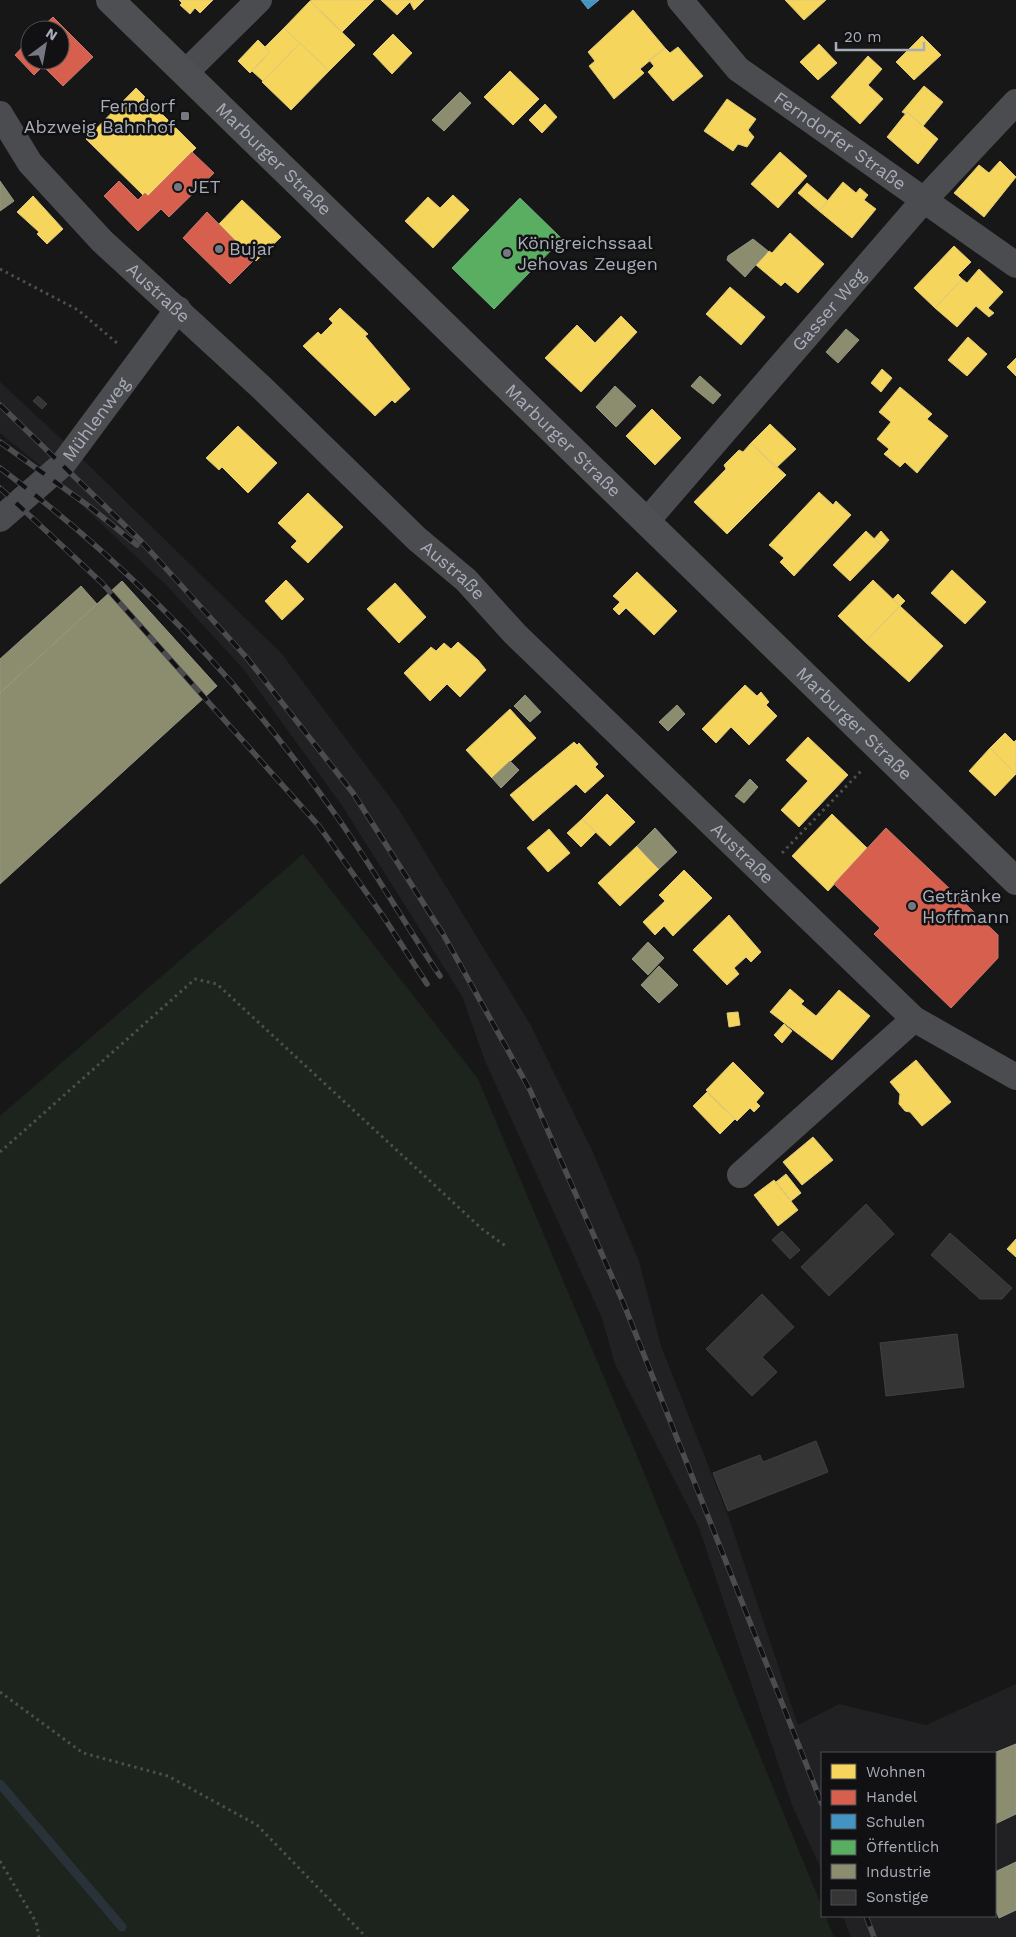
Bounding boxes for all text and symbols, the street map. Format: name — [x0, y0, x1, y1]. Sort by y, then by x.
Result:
north arrow — [20, 20, 70, 70]
scale bar — [836, 20, 924, 52]
text: N — [43, 24, 61, 44]
text: 20 m — [844, 28, 882, 46]
street label: Ferndorfer Straße — [770, 87, 910, 194]
place label: Ferndorf Abzweig Bahnhof — [24, 95, 175, 137]
street label: Marburger Straße — [212, 98, 336, 219]
marker: Ferndorf Abzweig Bahnhof — [179, 110, 191, 122]
place label: JET — [188, 176, 221, 197]
marker: JET — [172, 181, 184, 193]
place label: Königreichssaal Jehovas Zeugen — [517, 232, 658, 274]
place label: Bujar — [229, 238, 274, 259]
marker: Bujar — [213, 243, 225, 255]
marker: Königreichssaal Jehovas Zeugen — [501, 247, 513, 259]
street label: Austraße — [123, 258, 195, 327]
street label: Gasser Weg — [787, 264, 870, 355]
street label: Mühlenweg — [58, 373, 134, 465]
street label: Marburger Straße — [501, 379, 626, 501]
street label: Austraße — [417, 536, 490, 604]
street label: Marburger Straße — [792, 662, 917, 784]
street label: Austraße — [707, 818, 778, 888]
place label: Getränke Hoffmann — [922, 885, 1009, 927]
marker: Getränke Hoffmann — [906, 900, 918, 912]
legend — [821, 1752, 996, 1917]
text: Wohnen — [866, 1763, 925, 1781]
text: Handel — [866, 1788, 918, 1806]
text: Schulen — [866, 1813, 925, 1831]
text: Öffentlich — [866, 1838, 939, 1856]
text: Industrie — [866, 1863, 931, 1881]
text: Sonstige — [866, 1888, 929, 1906]

